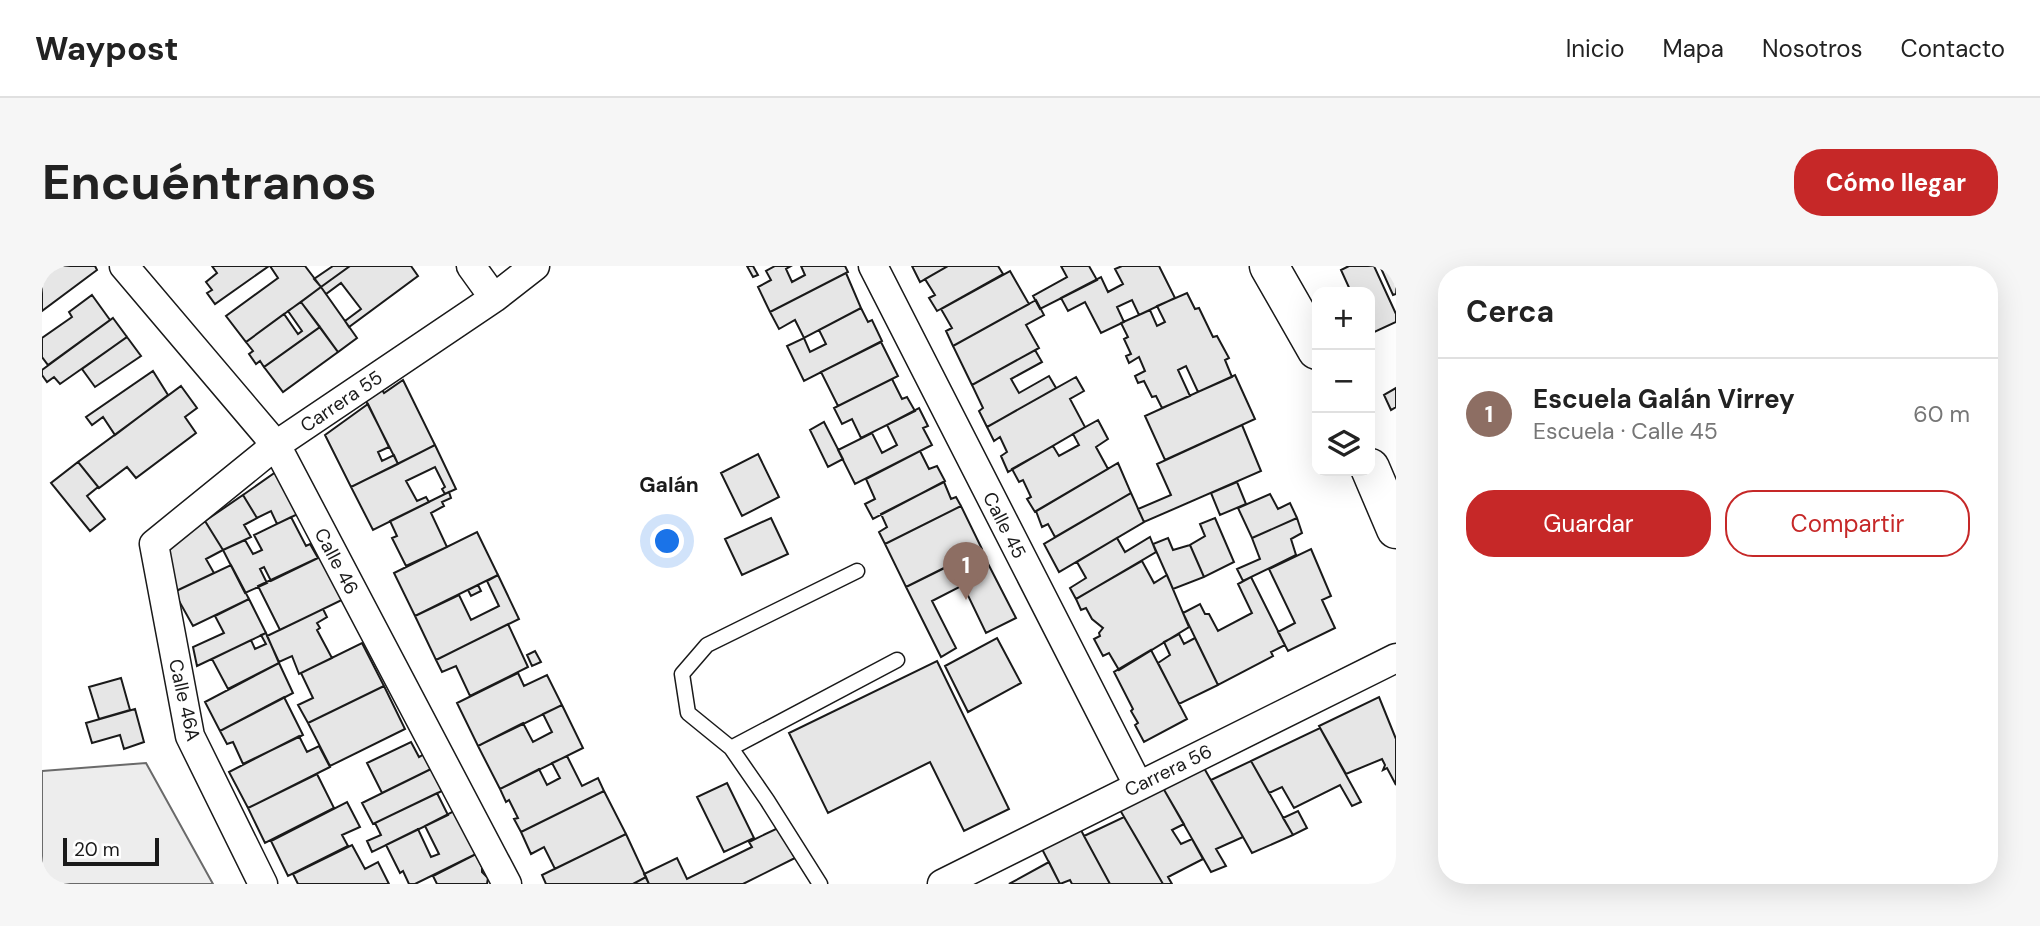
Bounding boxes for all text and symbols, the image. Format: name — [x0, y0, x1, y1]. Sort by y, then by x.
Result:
text: Waypost — [35, 27, 178, 70]
text: Inicio — [1566, 33, 1625, 64]
text: Mapa — [1663, 33, 1724, 64]
text: Nosotros — [1762, 33, 1863, 64]
text: Contacto — [1901, 33, 2005, 64]
button: Cómo llegar — [1794, 149, 1998, 216]
text: Encuéntranos — [42, 150, 377, 214]
map controls — [1312, 287, 1375, 476]
button: + — [1312, 287, 1375, 350]
text: Cerca — [1466, 292, 1554, 331]
button: − — [1312, 350, 1375, 413]
street label: Carrera 55 — [295, 365, 387, 438]
text: Escuela Galán Virrey — [1533, 382, 1795, 416]
text: 1 — [1485, 399, 1493, 429]
text: 60 m — [1913, 399, 1970, 429]
button: layers — [1312, 413, 1375, 476]
text: Escuela · Calle 45 — [1533, 416, 1718, 446]
district label: Galán — [639, 471, 699, 499]
street label: Calle 45 — [977, 488, 1032, 563]
button: Guardar — [1466, 490, 1711, 557]
button: Compartir — [1725, 490, 1970, 557]
street label: Calle 46 — [309, 524, 364, 599]
your location — [650, 524, 684, 558]
pin: 1 — [943, 542, 989, 600]
street label: Calle 46A — [163, 657, 206, 744]
street label: Carrera 56 — [1120, 739, 1216, 802]
scale bar — [63, 835, 159, 867]
text: 20 m — [74, 837, 120, 862]

